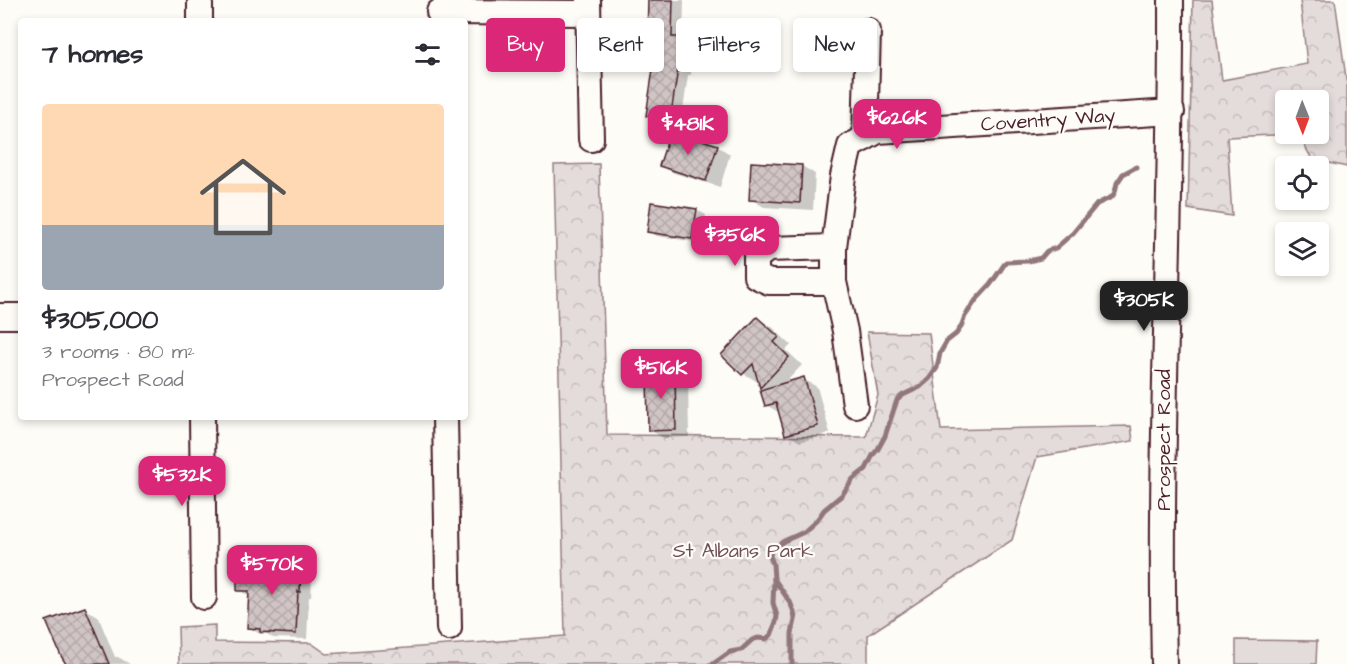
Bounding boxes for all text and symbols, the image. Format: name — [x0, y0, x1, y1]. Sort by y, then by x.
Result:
chip: Buy — [486, 18, 565, 72]
chip: Rent — [577, 18, 664, 72]
chip: Filters — [676, 18, 781, 72]
chip: New — [793, 18, 877, 72]
text: 7 homes — [42, 36, 143, 72]
icon: filters — [411, 38, 444, 71]
north arrow — [1275, 90, 1329, 144]
map controls — [1275, 90, 1329, 276]
pin: $626K — [855, 99, 939, 150]
street label: Coventry Way — [980, 101, 1116, 140]
text: $626K — [867, 104, 927, 132]
pin: $481K — [646, 105, 730, 156]
text: $481K — [662, 110, 714, 138]
icon: home — [189, 143, 297, 251]
button: locate — [1275, 156, 1329, 210]
pin: $356K — [693, 216, 777, 267]
text: $356K — [705, 221, 765, 249]
button: layers — [1275, 222, 1329, 276]
pin: $305K — [1102, 281, 1186, 332]
text: $305K — [1114, 286, 1174, 314]
text: $305,000 — [42, 302, 158, 338]
text: 3 rooms · 80 m² — [42, 338, 195, 366]
pin: $516K — [619, 349, 703, 400]
text: $516K — [635, 354, 687, 382]
text: Prospect Road — [42, 366, 184, 394]
street label: Prospect Road — [1150, 369, 1178, 511]
pin: $532K — [140, 456, 224, 507]
text: $532K — [152, 461, 212, 489]
park label: St Albans Park — [673, 537, 813, 565]
pin: $570K — [230, 545, 314, 596]
text: $570K — [241, 550, 303, 578]

